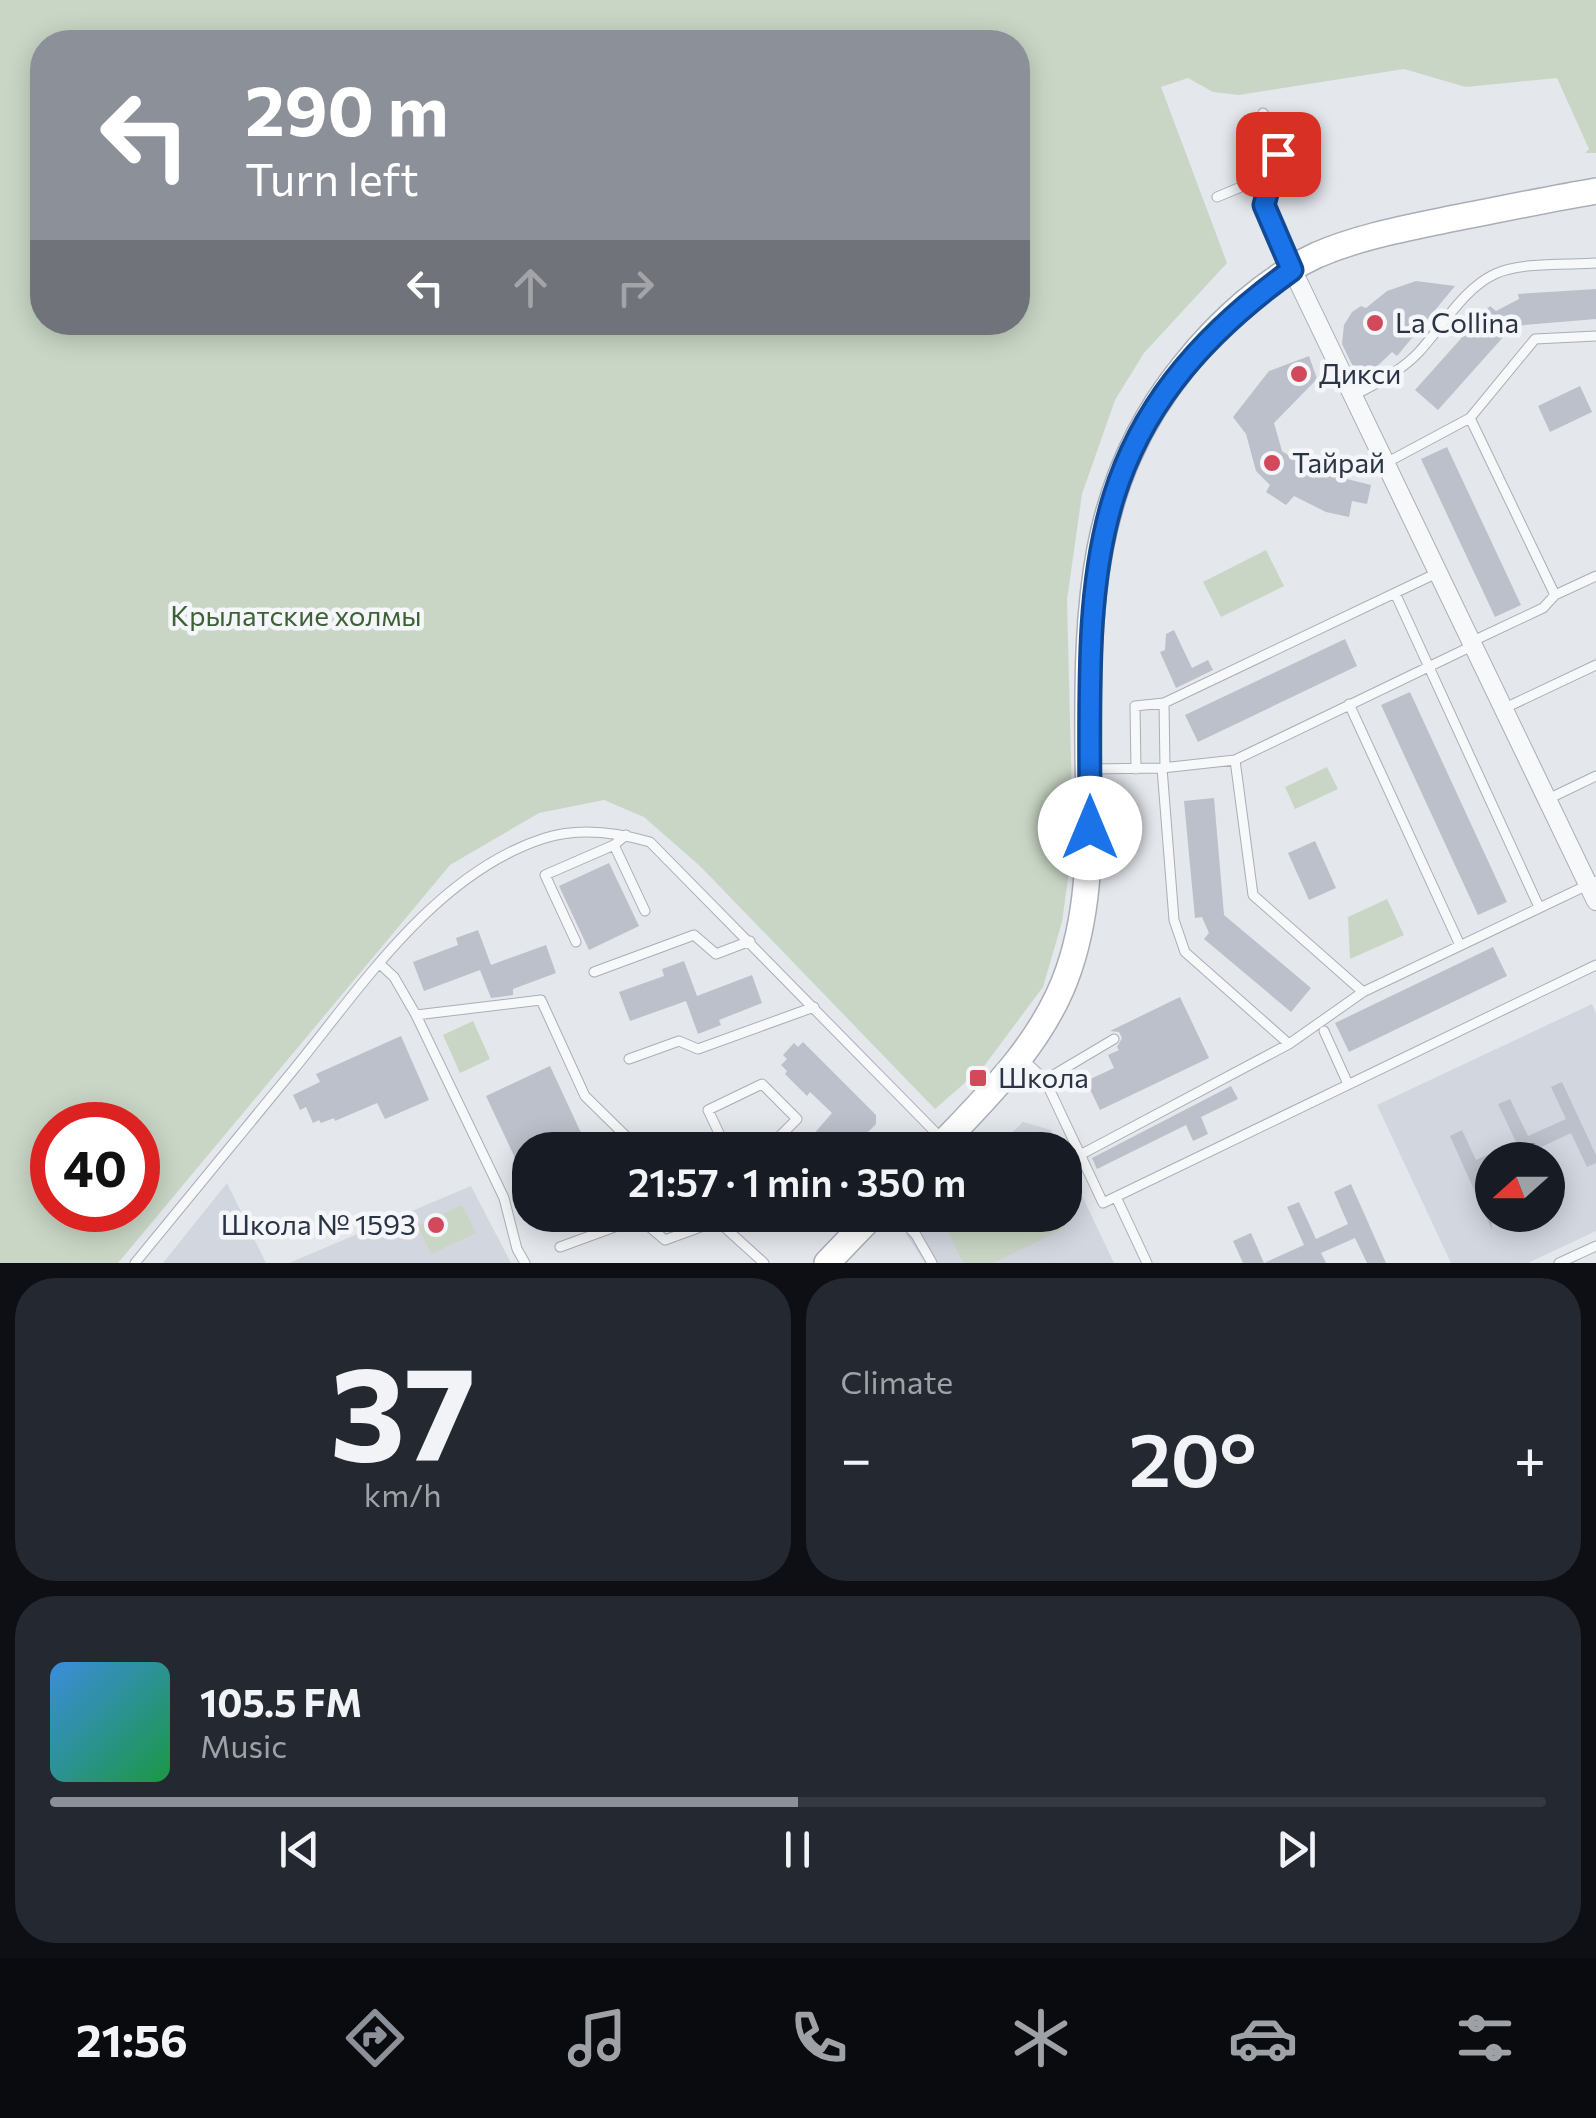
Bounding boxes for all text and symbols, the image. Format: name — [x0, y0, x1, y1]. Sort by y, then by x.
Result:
text: 290 m — [245, 65, 449, 150]
icon: left — [80, 70, 210, 200]
pin — [1236, 112, 1321, 197]
icon: arrive — [1251, 127, 1306, 182]
text: Turn left — [245, 150, 419, 205]
icon: left — [398, 260, 453, 315]
icon: ahead — [503, 260, 558, 315]
icon: right — [608, 260, 663, 315]
place label: La Collina — [1395, 305, 1519, 339]
marker: La Collina — [1364, 312, 1386, 334]
place label: Дикси — [1319, 356, 1401, 390]
marker: Дикси — [1288, 363, 1310, 385]
place label: Тайрай — [1292, 445, 1385, 479]
marker: Тайрай — [1261, 452, 1283, 474]
park label: Крылатские холмы — [170, 598, 422, 632]
position arrow — [1038, 776, 1142, 880]
place label: Школа — [998, 1060, 1089, 1094]
marker: Школа — [967, 1067, 989, 1089]
speed limit sign: 40 — [30, 1102, 160, 1232]
north arrow — [1475, 1142, 1565, 1232]
map controls — [1475, 1142, 1565, 1232]
text: 21:57 · 1 min · 350 m — [628, 1158, 966, 1205]
place label: Школа № 1593 — [221, 1207, 416, 1241]
marker: Школа № 1593 — [425, 1214, 447, 1236]
text: 37 — [330, 1329, 476, 1488]
text: Climate — [841, 1361, 953, 1401]
text: 20° — [1129, 1411, 1257, 1502]
text: − — [841, 1423, 872, 1490]
text: + — [1514, 1423, 1546, 1490]
text: km/h — [364, 1474, 442, 1514]
text: 105.5 FM — [200, 1678, 362, 1725]
text: Music — [200, 1725, 287, 1765]
icon: previous — [272, 1822, 327, 1877]
icon: pause — [770, 1822, 825, 1877]
icon: next — [1269, 1822, 1324, 1877]
icon: directions — [340, 2003, 410, 2073]
icon: music — [562, 2003, 632, 2073]
icon: phone — [784, 2003, 854, 2073]
icon: climate — [1006, 2003, 1076, 2073]
icon: car — [1228, 2003, 1298, 2073]
icon: filters — [1450, 2003, 1520, 2073]
text: 21:56 — [76, 2011, 188, 2066]

